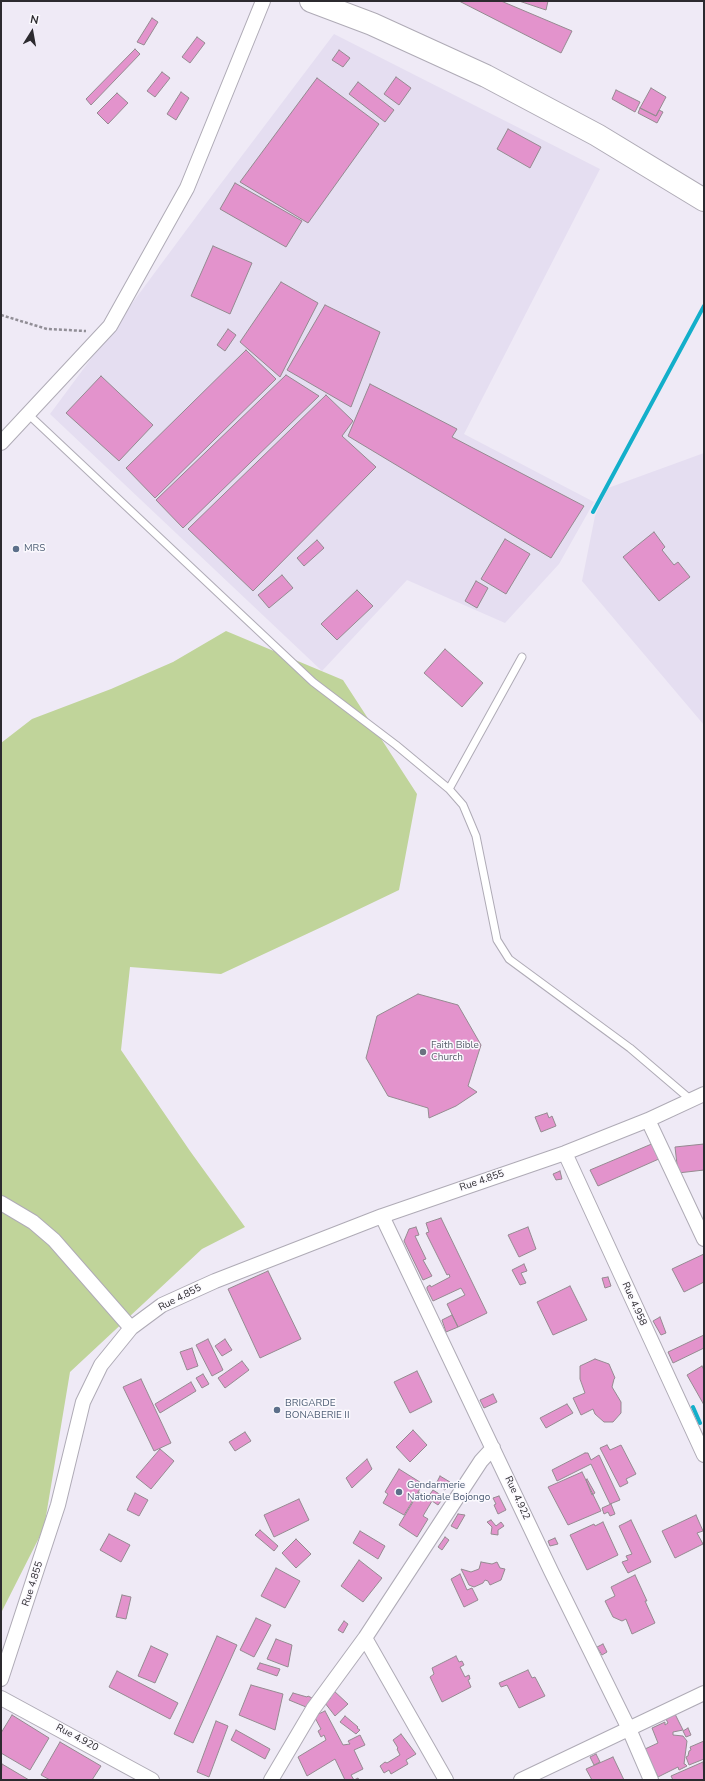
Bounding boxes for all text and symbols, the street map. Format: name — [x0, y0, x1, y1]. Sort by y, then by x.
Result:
north arrow — [12, 12, 52, 52]
text: N — [29, 12, 40, 28]
place label: MRS — [24, 543, 45, 555]
marker: MRS — [11, 544, 21, 554]
place label: Faith Bible Church — [431, 1040, 479, 1064]
marker: Faith Bible Church — [418, 1047, 428, 1057]
street label: Rue 4.855 — [458, 1168, 506, 1194]
street label: Rue 4.958 — [619, 1280, 649, 1328]
street label: Rue 4.855 — [157, 1282, 203, 1314]
place label: BRIGARDE BONABERIE II — [285, 1398, 349, 1422]
marker: BRIGARDE BONABERIE II — [272, 1405, 282, 1415]
street label: Rue 4.922 — [502, 1474, 532, 1522]
place label: Gendarmerie Nationale Bojongo — [407, 1480, 490, 1504]
marker: Gendarmerie Nationale Bojongo — [394, 1487, 404, 1497]
street label: Rue 4.855 — [20, 1560, 46, 1608]
street label: Rue 4.920 — [54, 1722, 100, 1754]

